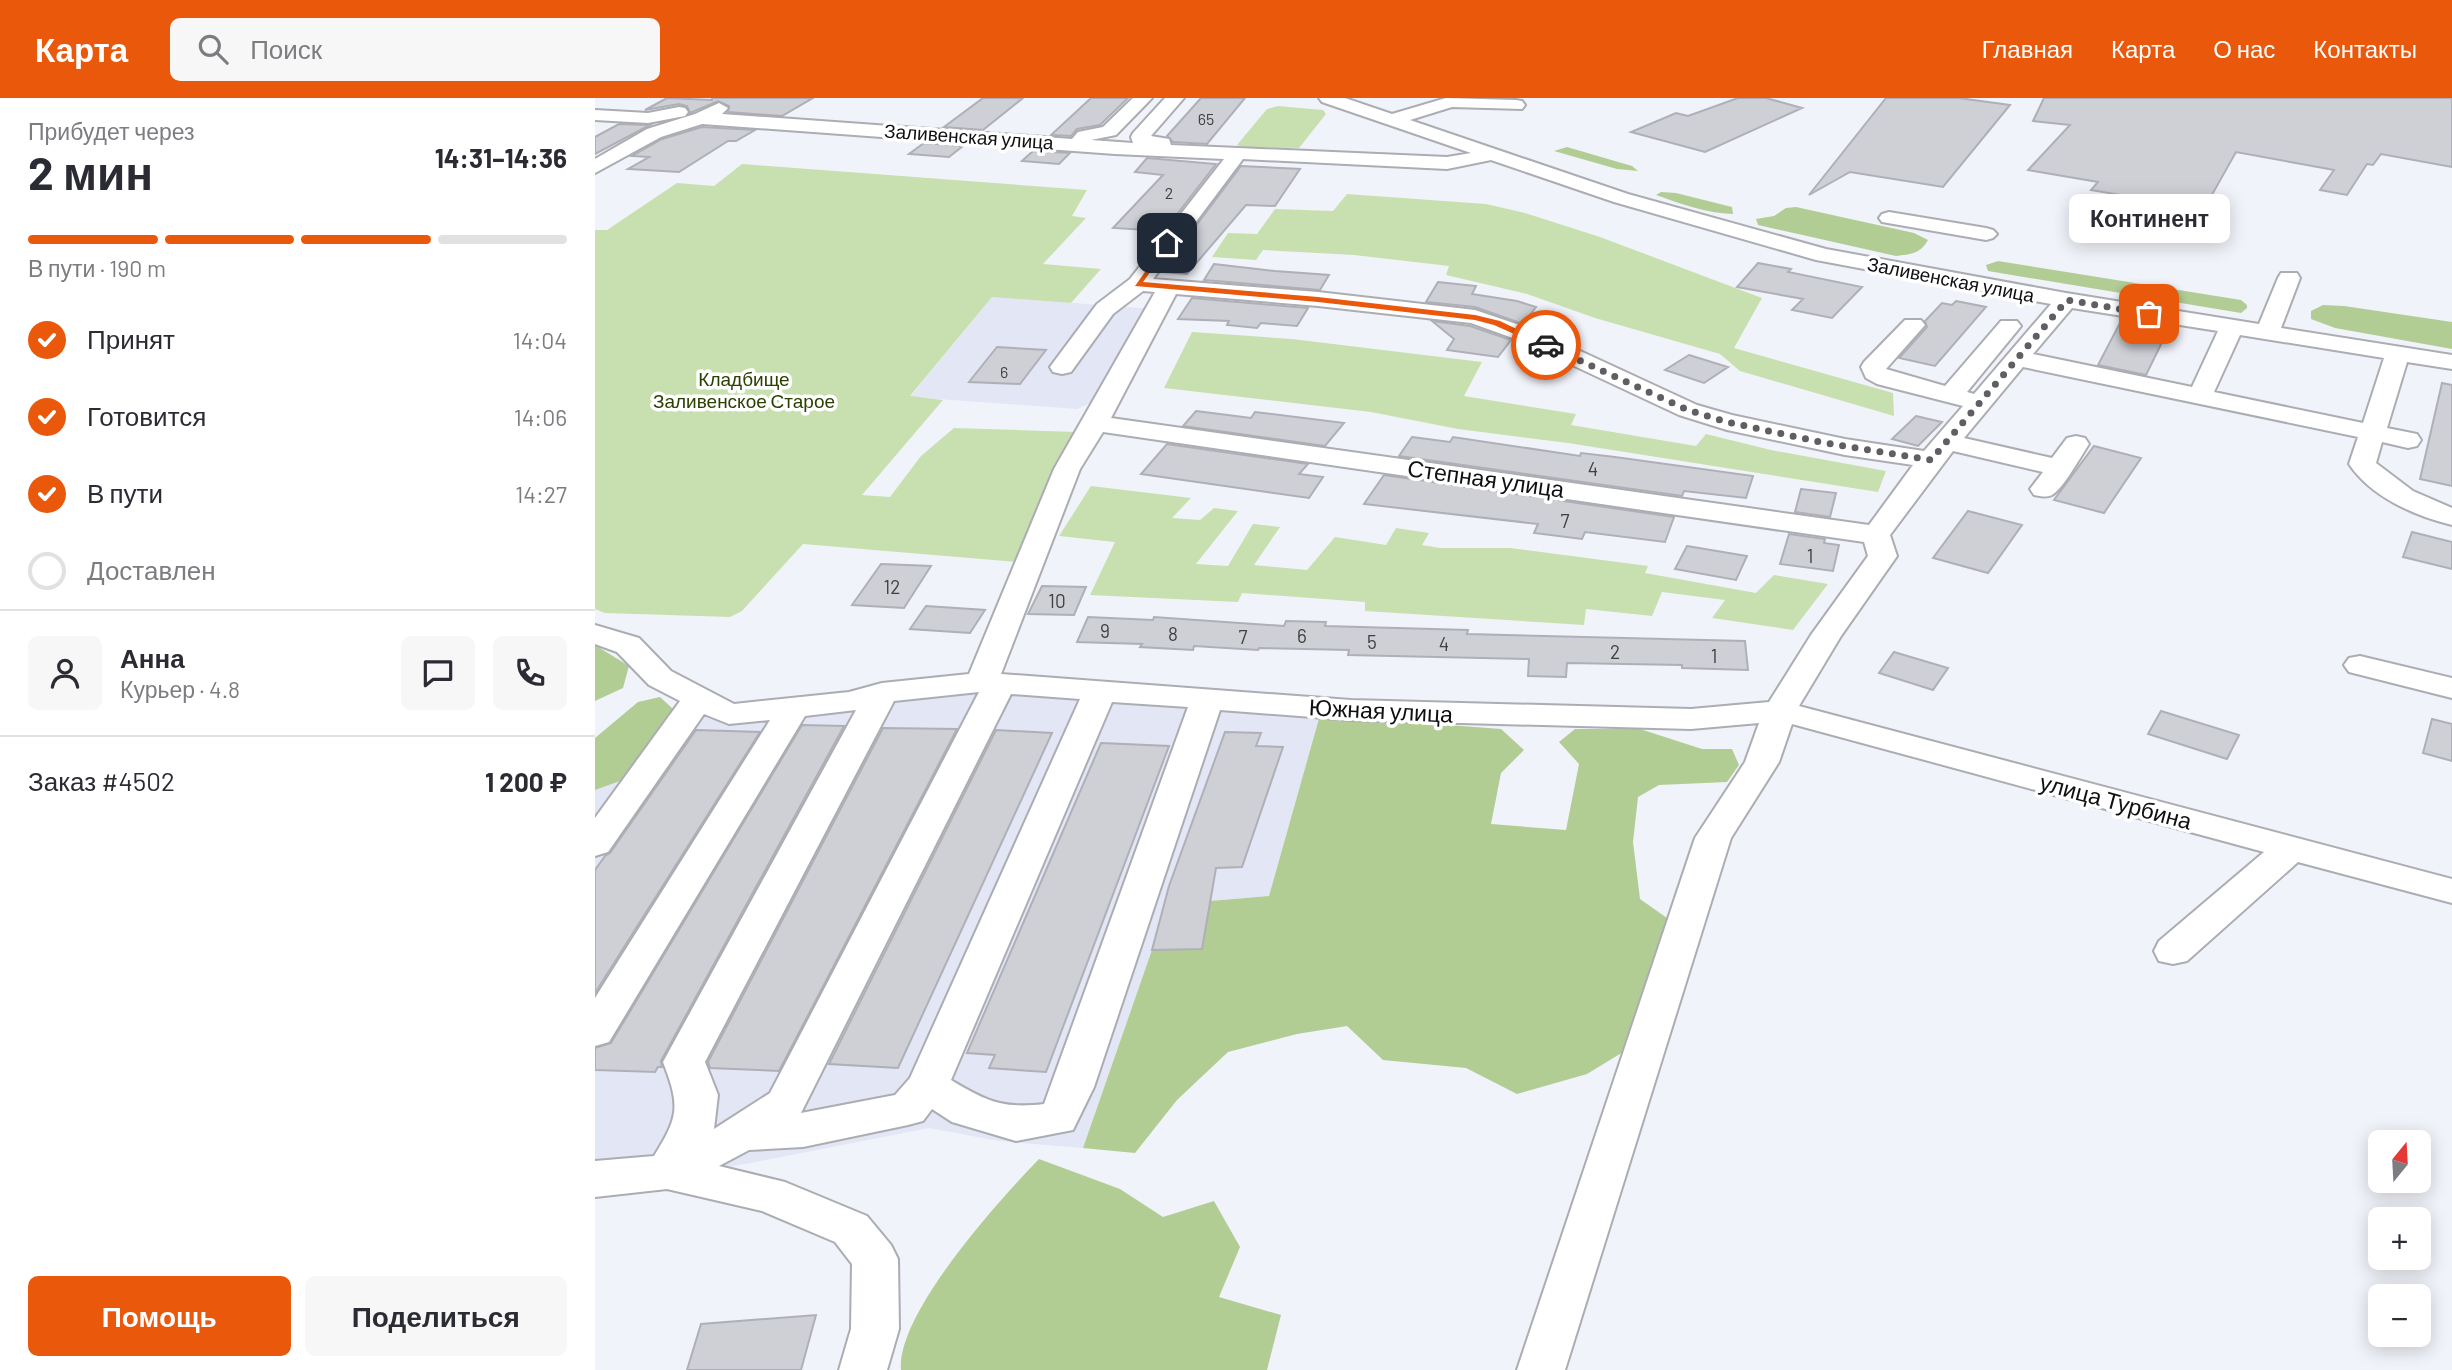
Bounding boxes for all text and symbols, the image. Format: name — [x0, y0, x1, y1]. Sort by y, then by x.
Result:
search box — [170, 18, 660, 81]
text: Карта — [35, 29, 128, 69]
icon: search — [194, 30, 232, 68]
text: Поиск — [250, 33, 322, 64]
text: Главная — [1982, 34, 2073, 63]
text: Карта — [2111, 34, 2175, 63]
text: О нас — [2213, 34, 2275, 63]
text: Контакты — [2313, 34, 2417, 63]
house number: 65 — [1198, 109, 1214, 128]
text: Прибудет через — [28, 117, 195, 145]
street label: Заливенская улица — [883, 119, 1055, 153]
text: 14:31–14:36 — [435, 142, 567, 173]
text: 2 мин — [28, 144, 153, 199]
house number: 2 — [1165, 183, 1173, 202]
callout: Континент — [2069, 195, 2229, 244]
text: Континент — [2090, 204, 2209, 232]
pin — [1137, 213, 1197, 273]
icon: home — [1148, 224, 1186, 262]
street label: Заливенская улица — [1865, 252, 2037, 307]
text: В пути · 190 m — [28, 254, 166, 282]
pin — [2119, 284, 2179, 344]
icon: bag — [2130, 295, 2168, 333]
courier — [1511, 310, 1581, 380]
icon: check — [28, 321, 66, 359]
text: Принят — [87, 323, 175, 354]
text: 14:04 — [513, 326, 567, 354]
icon: car — [1527, 326, 1565, 364]
house number: 6 — [1000, 362, 1008, 381]
park label: Кладбище Заливенское Старое — [653, 367, 835, 412]
icon: check — [28, 398, 66, 436]
text: Готовится — [87, 400, 206, 431]
text: 14:06 — [514, 403, 567, 431]
street label: Степная улица — [1406, 453, 1566, 503]
house number: 4 — [1588, 457, 1598, 480]
icon: check — [28, 475, 66, 513]
text: В пути — [87, 477, 163, 508]
text: 14:27 — [515, 480, 567, 508]
house number: 7 — [1561, 509, 1570, 532]
house number: 1 — [1807, 544, 1813, 567]
text: Доставлен — [87, 554, 216, 585]
house number: 12 — [884, 575, 900, 598]
house number: 10 — [1048, 589, 1066, 612]
house number: 9 — [1100, 619, 1110, 642]
house number: 8 — [1168, 622, 1178, 645]
house number: 6 — [1297, 624, 1307, 647]
house number: 7 — [1239, 625, 1248, 648]
house number: 5 — [1367, 630, 1377, 653]
house number: 4 — [1439, 632, 1449, 655]
button: person — [28, 636, 102, 710]
button: chat — [401, 636, 475, 710]
button: phone — [493, 636, 567, 710]
house number: 2 — [1610, 640, 1620, 663]
text: Анна — [120, 642, 185, 673]
house number: 1 — [1711, 644, 1717, 667]
text: Курьер · 4.8 — [120, 675, 240, 703]
street label: Южная улица — [1308, 692, 1454, 728]
text: Заказ #4502 — [28, 765, 175, 796]
text: 1 200 ₽ — [485, 766, 567, 797]
street label: улица Турбина — [2037, 767, 2195, 835]
north arrow — [2368, 1130, 2431, 1194]
map controls — [2368, 1130, 2431, 1347]
button: + — [2368, 1207, 2431, 1270]
button: Помощь — [28, 1276, 291, 1356]
button: Поделиться — [305, 1276, 567, 1356]
button: − — [2368, 1284, 2431, 1347]

